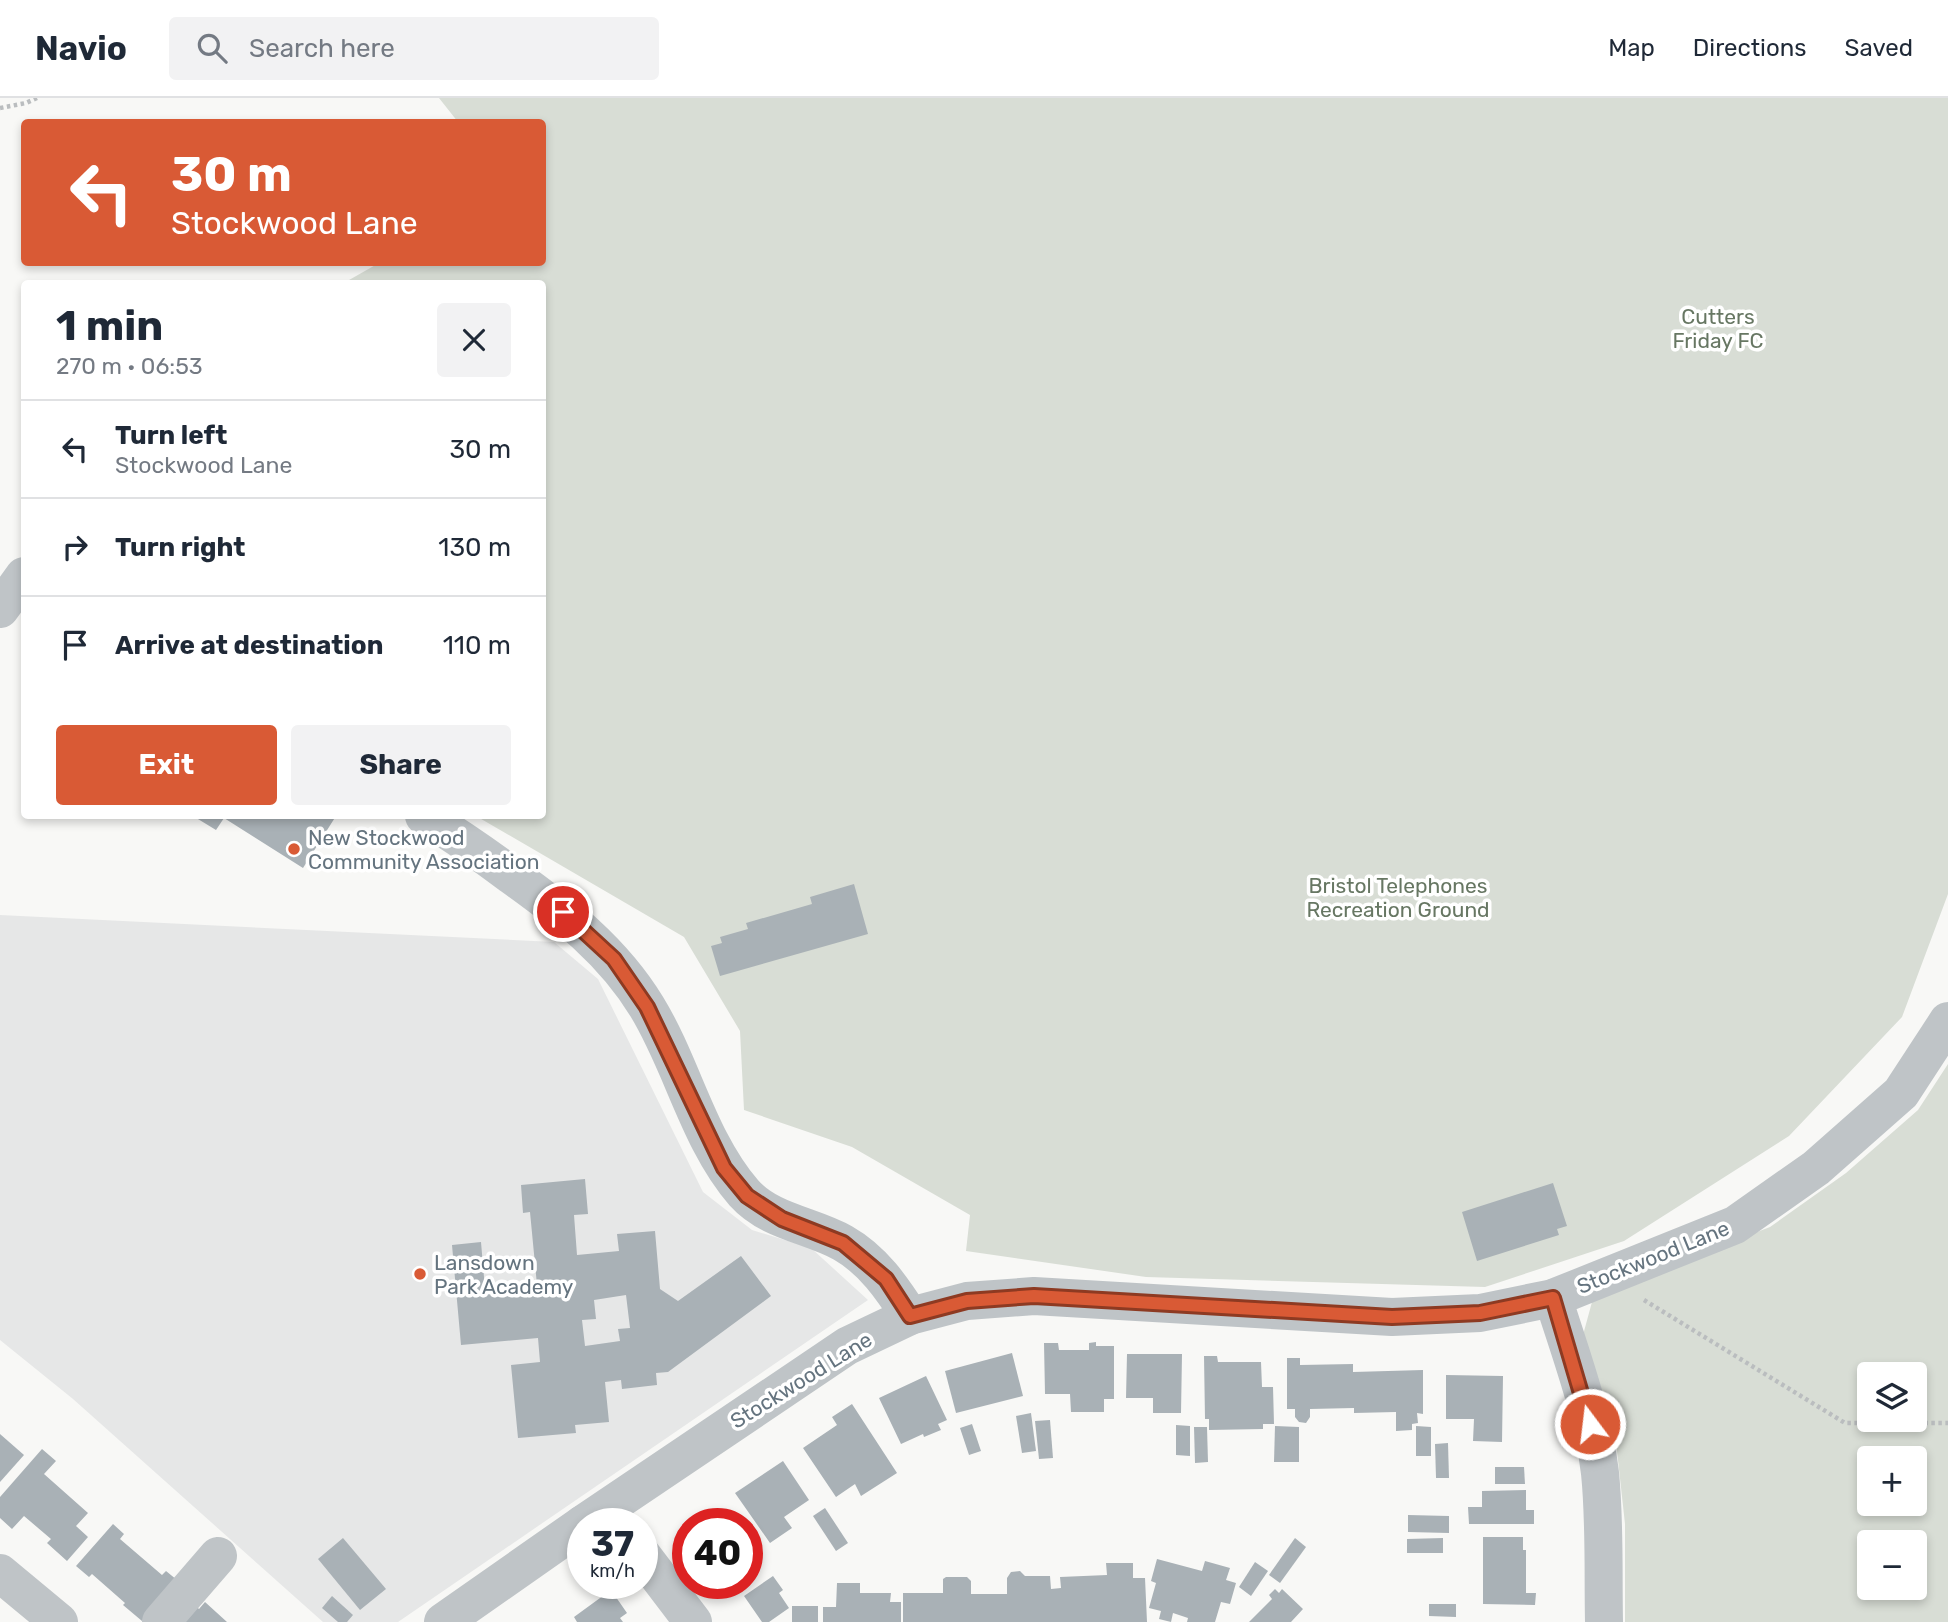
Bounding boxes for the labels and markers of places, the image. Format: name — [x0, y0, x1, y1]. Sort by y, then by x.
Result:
place label: New Stockwood Community Association — [308, 825, 539, 874]
marker: New Stockwood Community Association — [286, 841, 302, 857]
pin — [533, 882, 593, 942]
place label: Lansdown Park Academy — [434, 1250, 574, 1299]
marker: Lansdown Park Academy — [412, 1266, 428, 1282]

